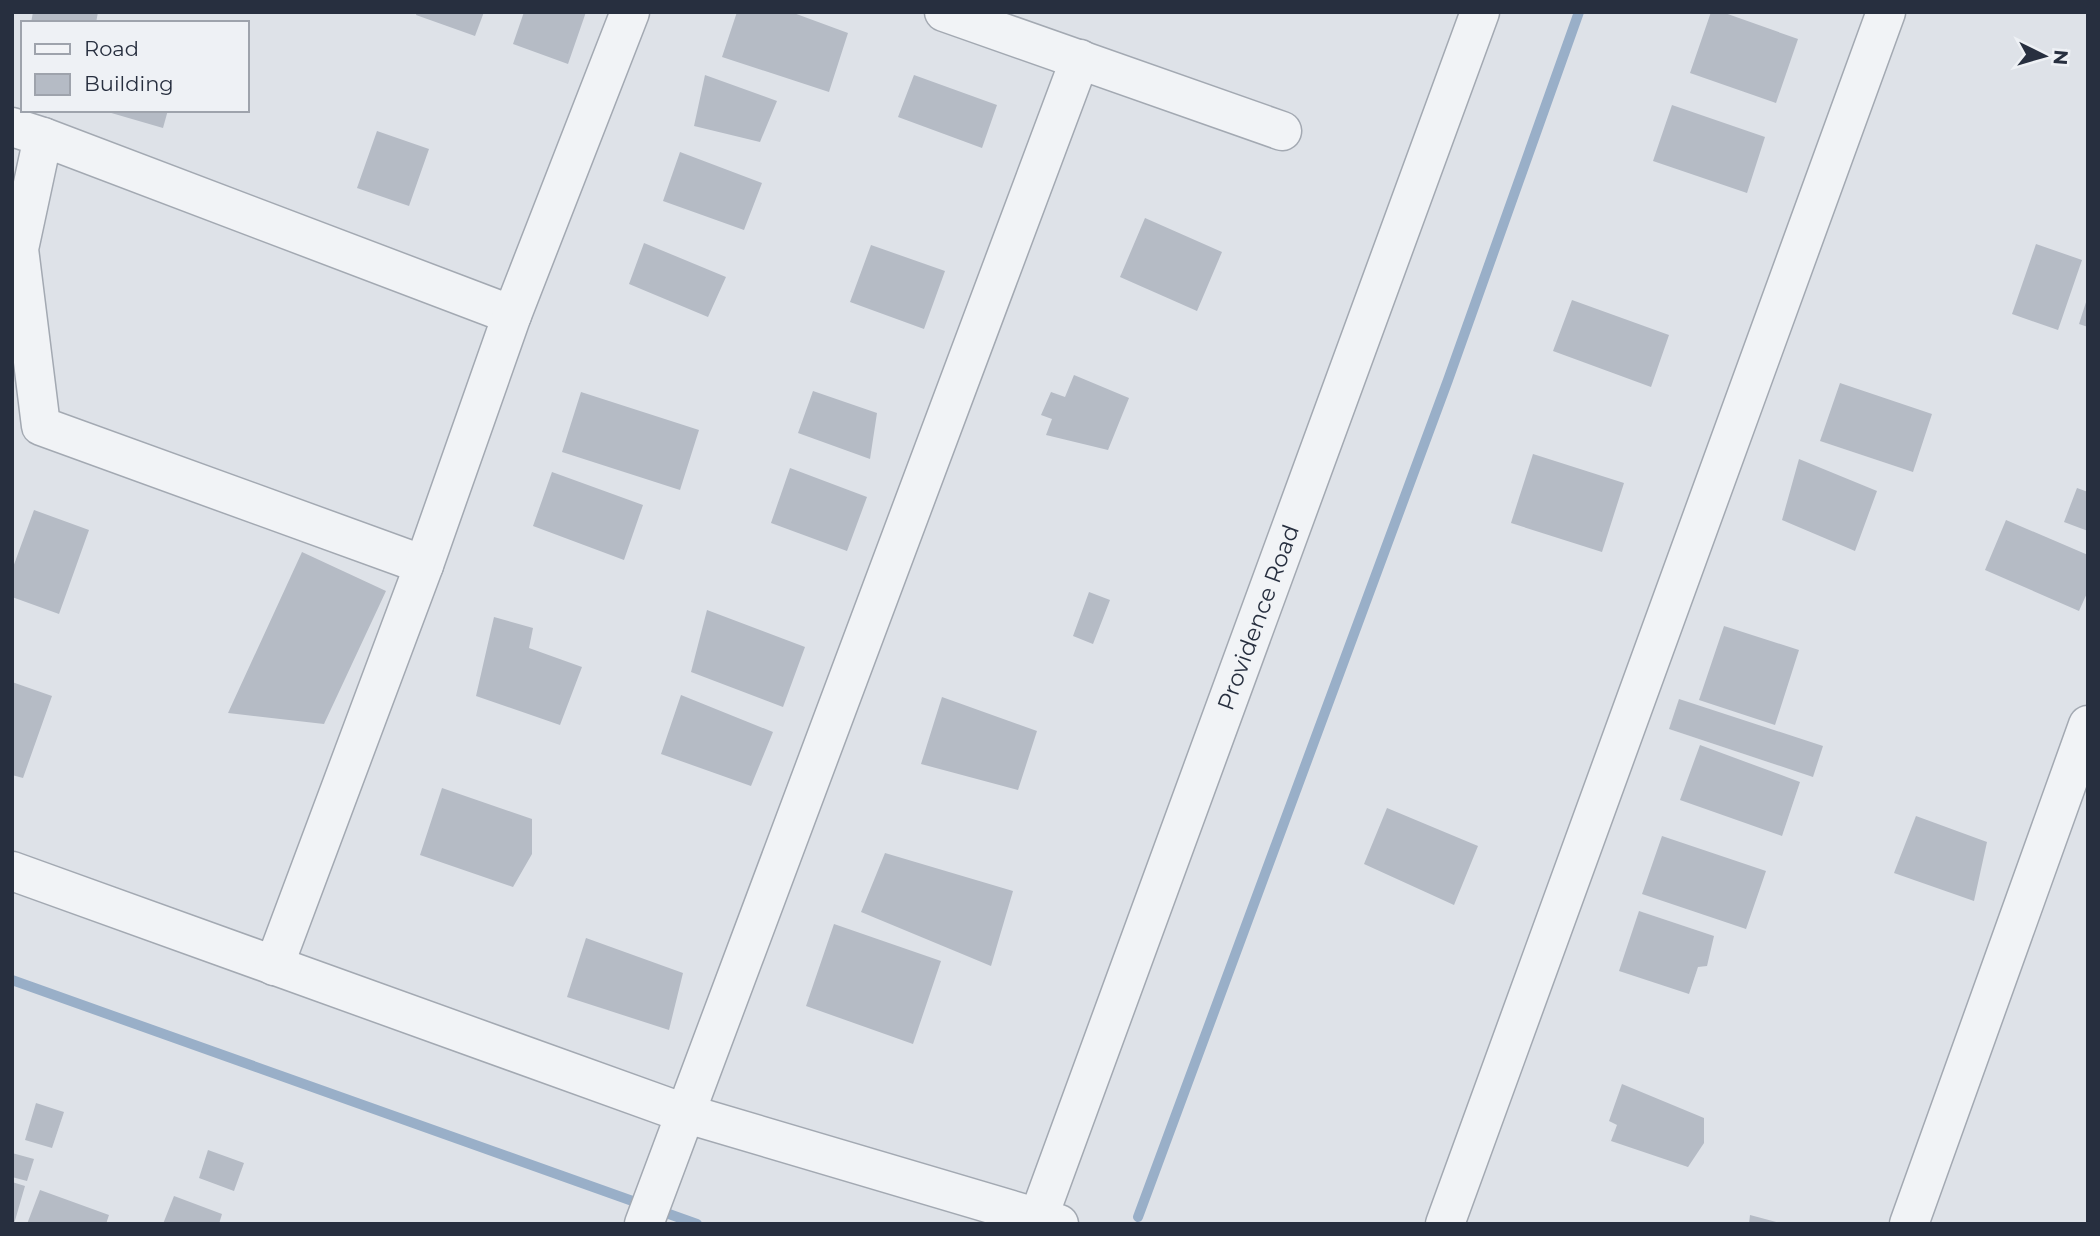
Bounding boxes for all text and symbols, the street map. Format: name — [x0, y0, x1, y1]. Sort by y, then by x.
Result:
legend — [21, 21, 248, 112]
north arrow — [2009, 21, 2079, 91]
text: Road — [84, 36, 139, 61]
text: N — [2048, 49, 2073, 66]
text: Building — [84, 71, 174, 96]
street label: Providence Road — [1211, 521, 1305, 714]

